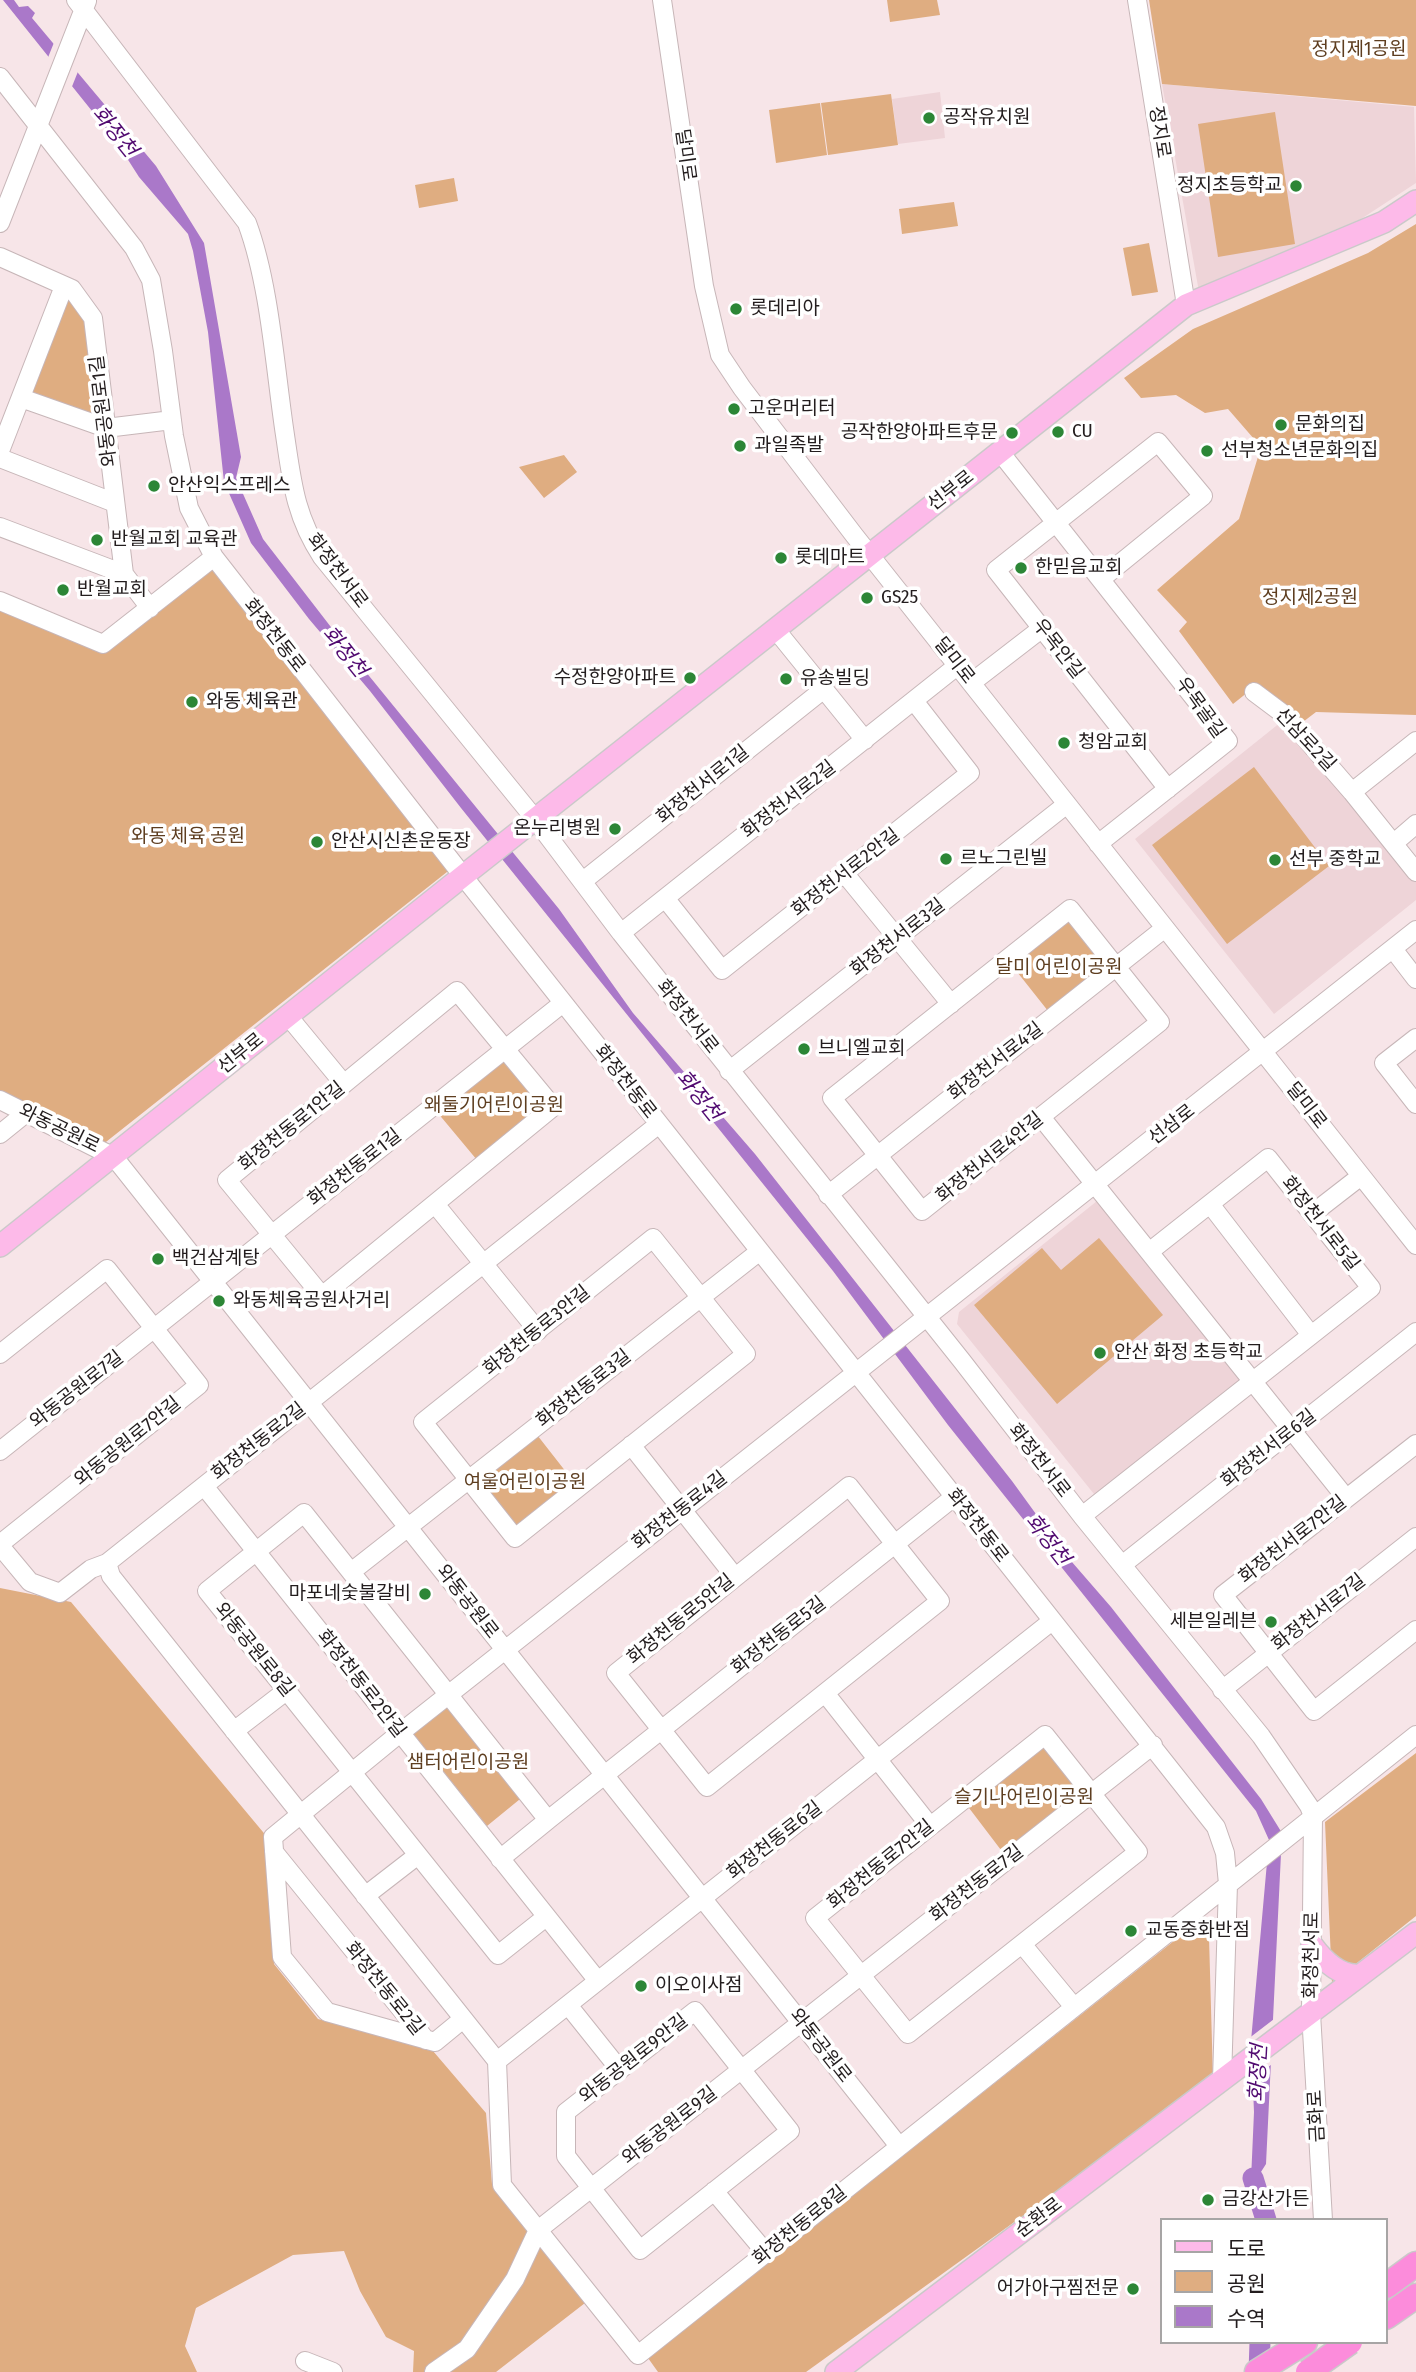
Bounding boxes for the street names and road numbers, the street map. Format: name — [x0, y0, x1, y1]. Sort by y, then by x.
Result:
street label: 정지로 — [1144, 104, 1174, 160]
street label: 달미로 — [670, 127, 700, 183]
street label: 와동공원로1길 — [86, 354, 122, 468]
street label: 선부로 — [923, 466, 979, 516]
street label: 화정천서로 — [302, 529, 372, 613]
street label: 화정천동로 — [238, 595, 310, 677]
street label: 우목안길 — [1027, 614, 1089, 684]
street label: 달미로 — [929, 633, 979, 689]
street label: 우목골길 — [1170, 673, 1230, 743]
street label: 선삼로2길 — [1270, 704, 1340, 776]
street label: 화정천서로1길 — [652, 741, 754, 829]
street label: 화정천서로2길 — [737, 756, 841, 844]
street label: 화정천서로2안길 — [787, 824, 905, 922]
street label: 화정천서로3길 — [846, 894, 950, 982]
street label: 화정천서로 — [651, 976, 723, 1058]
street label: 화정천서로4길 — [944, 1018, 1048, 1106]
street label: 선부로 — [213, 1029, 269, 1079]
street label: 화정천동로 — [589, 1041, 661, 1123]
street label: 화정천동로1안길 — [234, 1077, 350, 1177]
street label: 달미로 — [1281, 1078, 1331, 1134]
street label: 와동공원로 — [15, 1100, 103, 1158]
street label: 선삼로 — [1144, 1100, 1200, 1150]
street label: 화정천서로4안길 — [932, 1108, 1048, 1208]
street label: 화정천동로1길 — [304, 1124, 406, 1212]
street label: 화정천서로5길 — [1276, 1172, 1364, 1276]
street label: 화정천동로3안길 — [479, 1281, 595, 1381]
street label: 화정천동로3길 — [532, 1345, 636, 1433]
street label: 와동공원로7길 — [26, 1346, 128, 1434]
street label: 와동공원로7안길 — [70, 1392, 186, 1492]
street label: 화정천동로2길 — [207, 1398, 311, 1486]
street label: 화정천서로6길 — [1217, 1405, 1321, 1493]
street label: 화정천서로 — [1003, 1420, 1075, 1502]
street label: 화정천동로4길 — [628, 1467, 732, 1555]
street label: 화정천동로 — [941, 1485, 1013, 1567]
street label: 화정천서로7안길 — [1235, 1491, 1351, 1589]
street label: 와동공원로 — [431, 1561, 503, 1643]
street label: 화정천서로7길 — [1268, 1569, 1370, 1657]
street label: 화정천동로5안길 — [623, 1570, 739, 1670]
street label: 화정천동로5길 — [727, 1592, 831, 1680]
street label: 와동공원로8길 — [209, 1598, 299, 1702]
street label: 화정천동로2안길 — [312, 1625, 410, 1743]
street label: 화정천동로6길 — [723, 1797, 827, 1885]
street label: 화정천동로7안길 — [823, 1815, 939, 1915]
street label: 화정천동로7길 — [926, 1840, 1028, 1928]
street label: 화정천서로 — [1300, 1911, 1324, 1999]
street label: 화정천동로2길 — [340, 1938, 428, 2040]
street label: 와동공원로 — [784, 2005, 856, 2087]
street label: 와동공원로9안길 — [575, 2010, 693, 2108]
street label: 와동공원로9길 — [618, 2082, 722, 2170]
street label: 금화로 — [1304, 2089, 1330, 2143]
street label: 화정천동로8길 — [748, 2181, 852, 2271]
street label: 순환로 — [1011, 2193, 1067, 2243]

